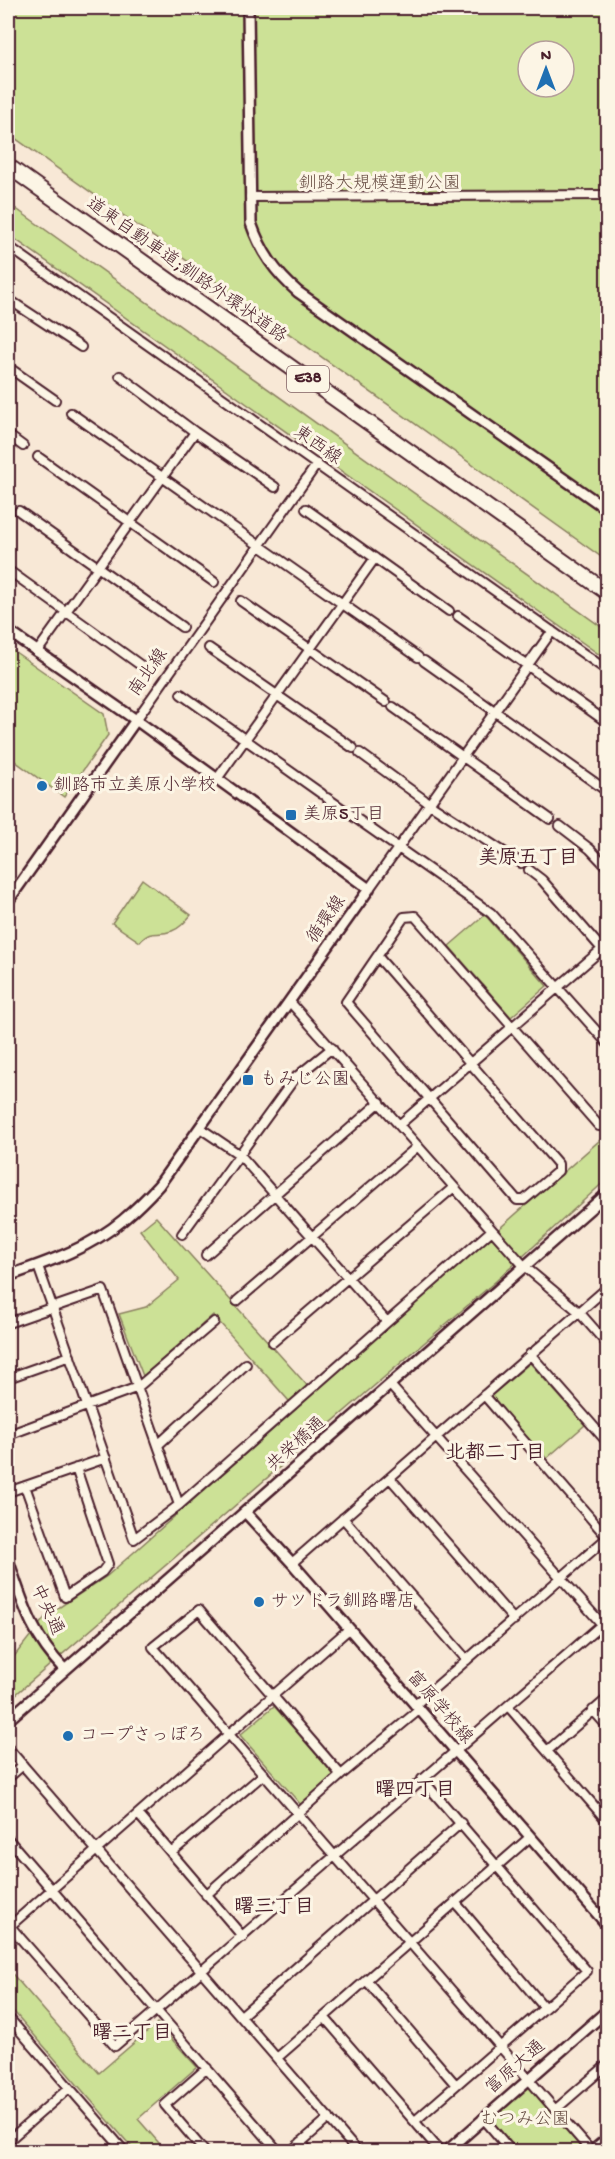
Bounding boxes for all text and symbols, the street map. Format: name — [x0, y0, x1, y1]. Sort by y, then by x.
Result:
north arrow — [516, 39, 576, 99]
text: N — [541, 48, 552, 67]
park label: 釧路大規模運動公園 — [299, 173, 461, 195]
street label: 道東自動車道;釧路外環状道路 — [82, 193, 291, 348]
road number: E38 — [287, 366, 329, 392]
street label: 東西線 — [289, 421, 346, 470]
street label: 南北線 — [124, 644, 173, 701]
place label: 釧路市立美原小学校 — [54, 775, 216, 797]
marker: 釧路市立美原小学校 — [35, 779, 49, 793]
place label: 美原5丁目 — [303, 804, 384, 826]
marker: 美原5丁目 — [284, 808, 298, 822]
district label: 美原五丁目 — [478, 846, 578, 871]
street label: 循環線 — [302, 891, 351, 948]
place label: もみじ公園 — [260, 1070, 350, 1091]
marker: もみじ公園 — [241, 1073, 255, 1087]
street label: 共栄橋通 — [263, 1412, 331, 1477]
district label: 北都二丁目 — [445, 1441, 545, 1466]
street label: 中央通 — [25, 1581, 68, 1639]
place label: サツドラ釧路曙店 — [271, 1591, 415, 1613]
marker: サツドラ釧路曙店 — [252, 1595, 266, 1609]
street label: 富原学校線 — [402, 1666, 477, 1749]
place label: コープさっぽろ — [80, 1725, 205, 1747]
marker: コープさっぽろ — [61, 1729, 75, 1743]
district label: 曙四丁目 — [375, 1779, 455, 1803]
district label: 曙三丁目 — [234, 1896, 314, 1920]
district label: 曙二丁目 — [92, 2022, 172, 2046]
street label: 富原大通 — [481, 2036, 550, 2100]
park label: むつみ公園 — [480, 2110, 570, 2131]

